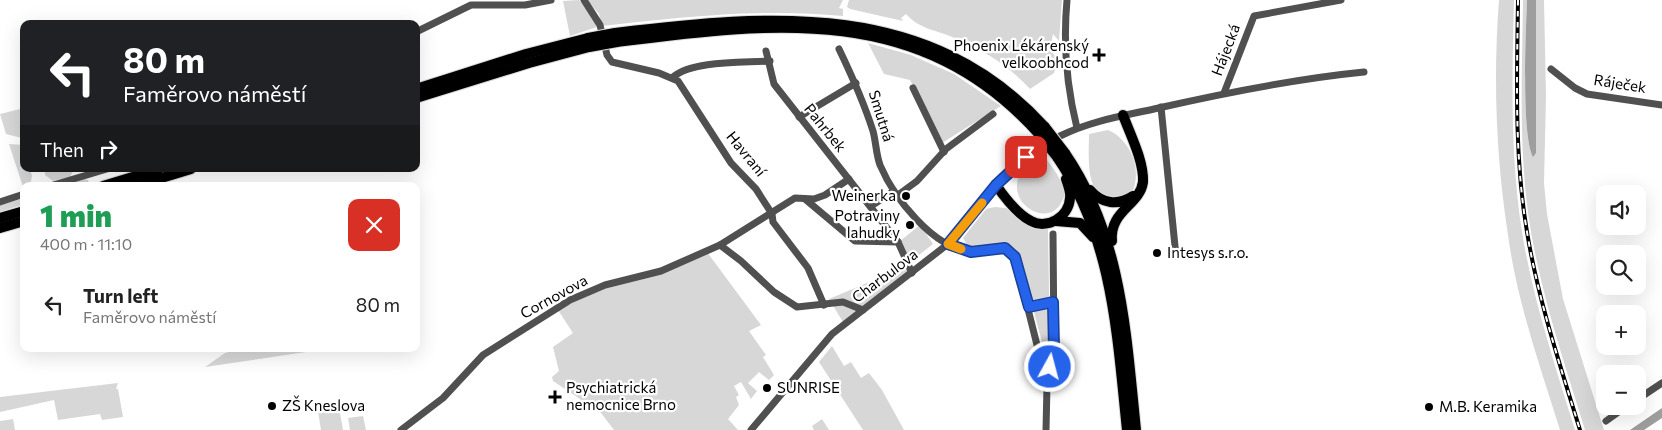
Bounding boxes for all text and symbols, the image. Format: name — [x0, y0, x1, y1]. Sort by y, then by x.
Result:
street label: Hájecká — [1207, 21, 1243, 78]
place label: Phoenix Lékárenský velkoobhcod — [953, 36, 1089, 71]
text: 80 m — [123, 37, 205, 80]
icon: left — [40, 40, 105, 105]
marker: Phoenix Lékárenský velkoobhcod — [1093, 49, 1105, 61]
street label: Ráječek — [1593, 70, 1648, 96]
text: Faměrovo náměstí — [123, 80, 306, 107]
street label: Smutná — [866, 88, 898, 144]
street label: Pahrbek — [801, 100, 851, 155]
street label: Havraní — [723, 127, 771, 180]
icon: right — [94, 135, 122, 163]
pin — [1005, 136, 1047, 178]
text: Then — [40, 138, 84, 161]
icon: arrive — [1012, 143, 1040, 171]
map controls — [1596, 185, 1646, 415]
button: sound — [1596, 185, 1646, 235]
place label: Weinerka — [832, 186, 896, 204]
marker: Weinerka — [900, 190, 912, 202]
text: 1 min — [40, 196, 112, 233]
button: close — [348, 199, 400, 251]
place label: Potraviny lahudky — [835, 206, 900, 241]
marker: Potraviny lahudky — [904, 219, 916, 231]
text: 400 m · 11:10 — [40, 234, 132, 253]
place label: Intesys s.r.o. — [1167, 243, 1249, 261]
street label: Charbulova — [848, 245, 921, 306]
button: search — [1596, 245, 1646, 295]
marker: Intesys s.r.o. — [1151, 247, 1163, 259]
street label: Cornovova — [517, 270, 590, 322]
text: Turn left — [83, 284, 158, 307]
icon: left — [40, 291, 68, 319]
text: 80 m — [356, 293, 400, 316]
button: + — [1596, 305, 1646, 355]
text: Faměrovo náměstí — [83, 307, 216, 326]
position arrow — [1023, 340, 1075, 392]
button: − — [1596, 365, 1646, 415]
place label: Psychiatrická nemocnice Brno — [566, 378, 676, 413]
place label: SUNRISE — [777, 378, 840, 396]
marker: SUNRISE — [761, 382, 773, 394]
marker: Psychiatrická nemocnice Brno — [548, 390, 562, 404]
place label: ZŠ Kneslova — [282, 395, 365, 414]
place label: M.B. Keramika — [1439, 397, 1537, 415]
marker: ZŠ Kneslova — [266, 400, 278, 412]
marker: M.B. Keramika — [1423, 401, 1435, 413]

